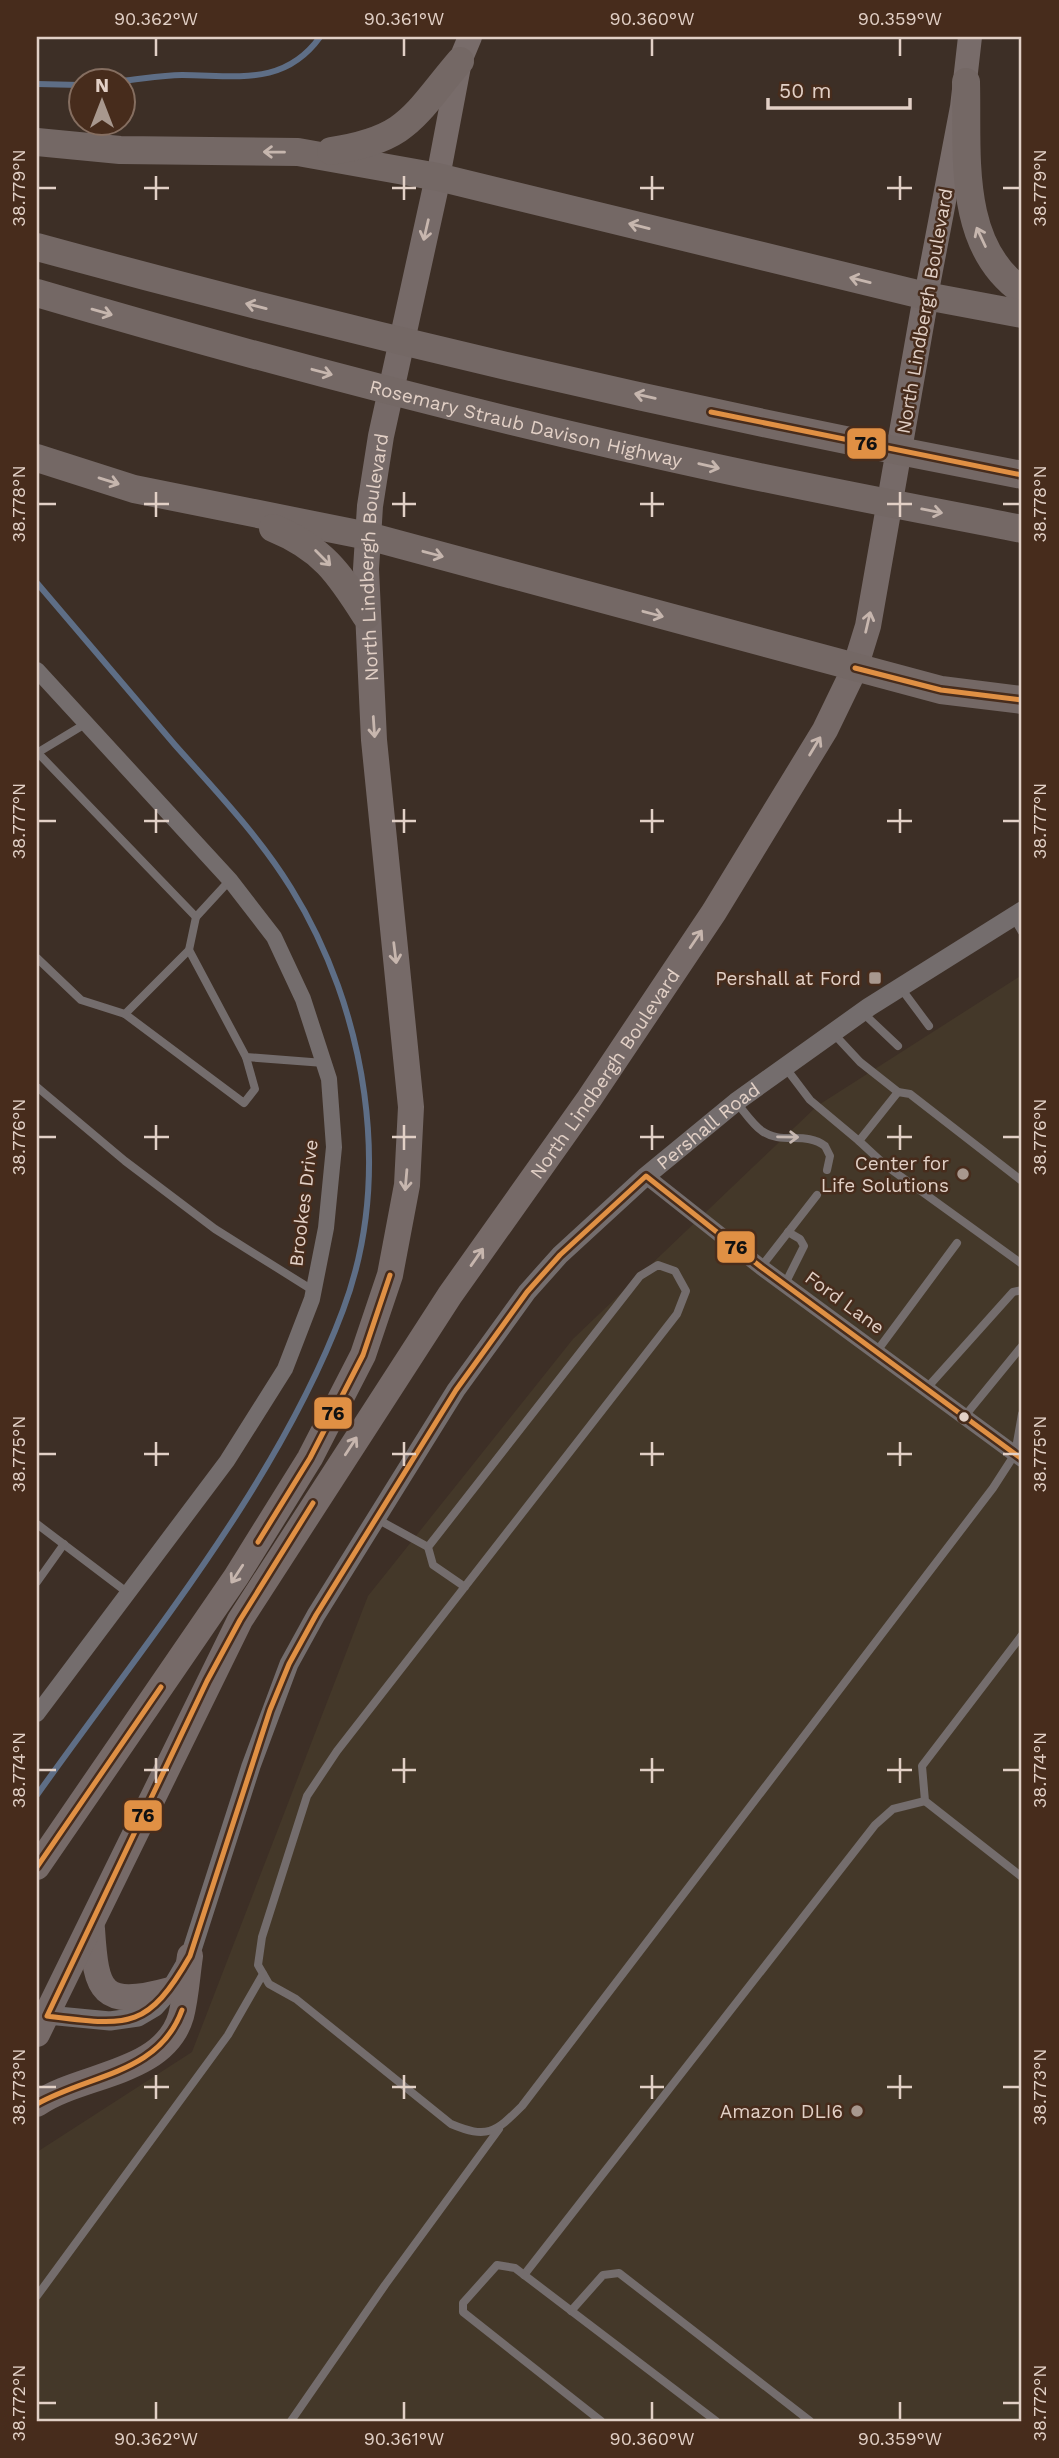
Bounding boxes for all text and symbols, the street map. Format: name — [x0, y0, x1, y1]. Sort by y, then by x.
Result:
text: 90.362°W — [114, 8, 198, 29]
text: 90.361°W — [364, 8, 444, 29]
text: 90.360°W — [610, 8, 694, 29]
text: 90.359°W — [858, 8, 942, 29]
north arrow — [66, 66, 136, 136]
scale bar — [768, 66, 910, 110]
text: N — [95, 74, 109, 97]
text: 50 m — [779, 78, 831, 103]
one-way arrow — [263, 145, 286, 159]
text: 38.779°N — [8, 149, 29, 227]
text: 38.779°N — [1029, 149, 1050, 227]
street label: North Lindbergh Boulevard — [892, 186, 957, 436]
one-way arrow — [419, 218, 432, 241]
one-way arrow — [628, 219, 651, 232]
one-way arrow — [974, 227, 988, 248]
one-way arrow — [849, 273, 872, 286]
one-way arrow — [245, 299, 268, 312]
one-way arrow — [91, 306, 113, 319]
one-way arrow — [310, 366, 333, 379]
street label: Rosemary Straub Davison Highway — [367, 375, 685, 472]
one-way arrow — [634, 389, 657, 403]
line badge: 76 — [846, 427, 887, 460]
street label: North Lindbergh Boulevard — [355, 432, 393, 682]
text: 76 — [855, 432, 878, 455]
one-way arrow — [697, 460, 720, 474]
text: 38.778°N — [8, 465, 29, 543]
text: 38.778°N — [1029, 465, 1050, 543]
one-way arrow — [97, 476, 119, 489]
one-way arrow — [920, 505, 943, 518]
one-way arrow — [422, 548, 444, 561]
one-way arrow — [314, 549, 331, 566]
one-way arrow — [641, 608, 664, 621]
one-way arrow — [862, 611, 875, 634]
one-way arrow — [367, 715, 380, 738]
one-way arrow — [809, 736, 823, 756]
text: 38.777°N — [8, 783, 29, 859]
text: 38.777°N — [1029, 783, 1050, 859]
one-way arrow — [688, 930, 703, 949]
one-way arrow — [389, 941, 402, 964]
street label: North Lindbergh Boulevard — [525, 965, 685, 1183]
place label: Pershall at Ford — [715, 967, 861, 990]
marker: Pershall at Ford — [867, 970, 883, 986]
street label: Pershall Road — [652, 1078, 764, 1175]
text: 38.776°N — [8, 1098, 29, 1176]
text: 38.776°N — [1029, 1098, 1050, 1176]
one-way arrow — [776, 1130, 799, 1144]
street label: Brookes Drive — [284, 1138, 323, 1268]
place label: Center for Life Solutions — [821, 1152, 949, 1197]
marker: Center for Life Solutions — [955, 1166, 971, 1182]
one-way arrow — [400, 1168, 413, 1191]
line badge: 76 — [716, 1230, 756, 1264]
text: 76 — [725, 1236, 748, 1259]
one-way arrow — [470, 1248, 484, 1267]
street label: Ford Lane — [800, 1266, 889, 1339]
line badge: 76 — [313, 1396, 353, 1430]
text: 76 — [322, 1402, 345, 1425]
unlabelled marker — [957, 1410, 971, 1424]
text: 38.775°N — [8, 1416, 29, 1492]
text: 38.775°N — [1029, 1416, 1050, 1492]
one-way arrow — [343, 1437, 358, 1456]
one-way arrow — [230, 1564, 244, 1584]
text: 38.774°N — [8, 1732, 29, 1808]
text: 38.774°N — [1029, 1732, 1050, 1808]
line badge: 76 — [123, 1799, 163, 1832]
text: 76 — [132, 1804, 155, 1827]
text: 38.773°N — [8, 2049, 29, 2126]
text: 38.773°N — [1029, 2049, 1050, 2126]
place label: Amazon DLI6 — [720, 2100, 843, 2123]
marker: Amazon DLI6 — [849, 2103, 865, 2119]
text: 38.772°N — [8, 2365, 29, 2442]
text: 38.772°N — [1029, 2365, 1050, 2442]
text: 90.362°W — [114, 2428, 198, 2449]
text: 90.361°W — [364, 2428, 444, 2449]
text: 90.360°W — [610, 2428, 694, 2449]
text: 90.359°W — [858, 2428, 942, 2449]

